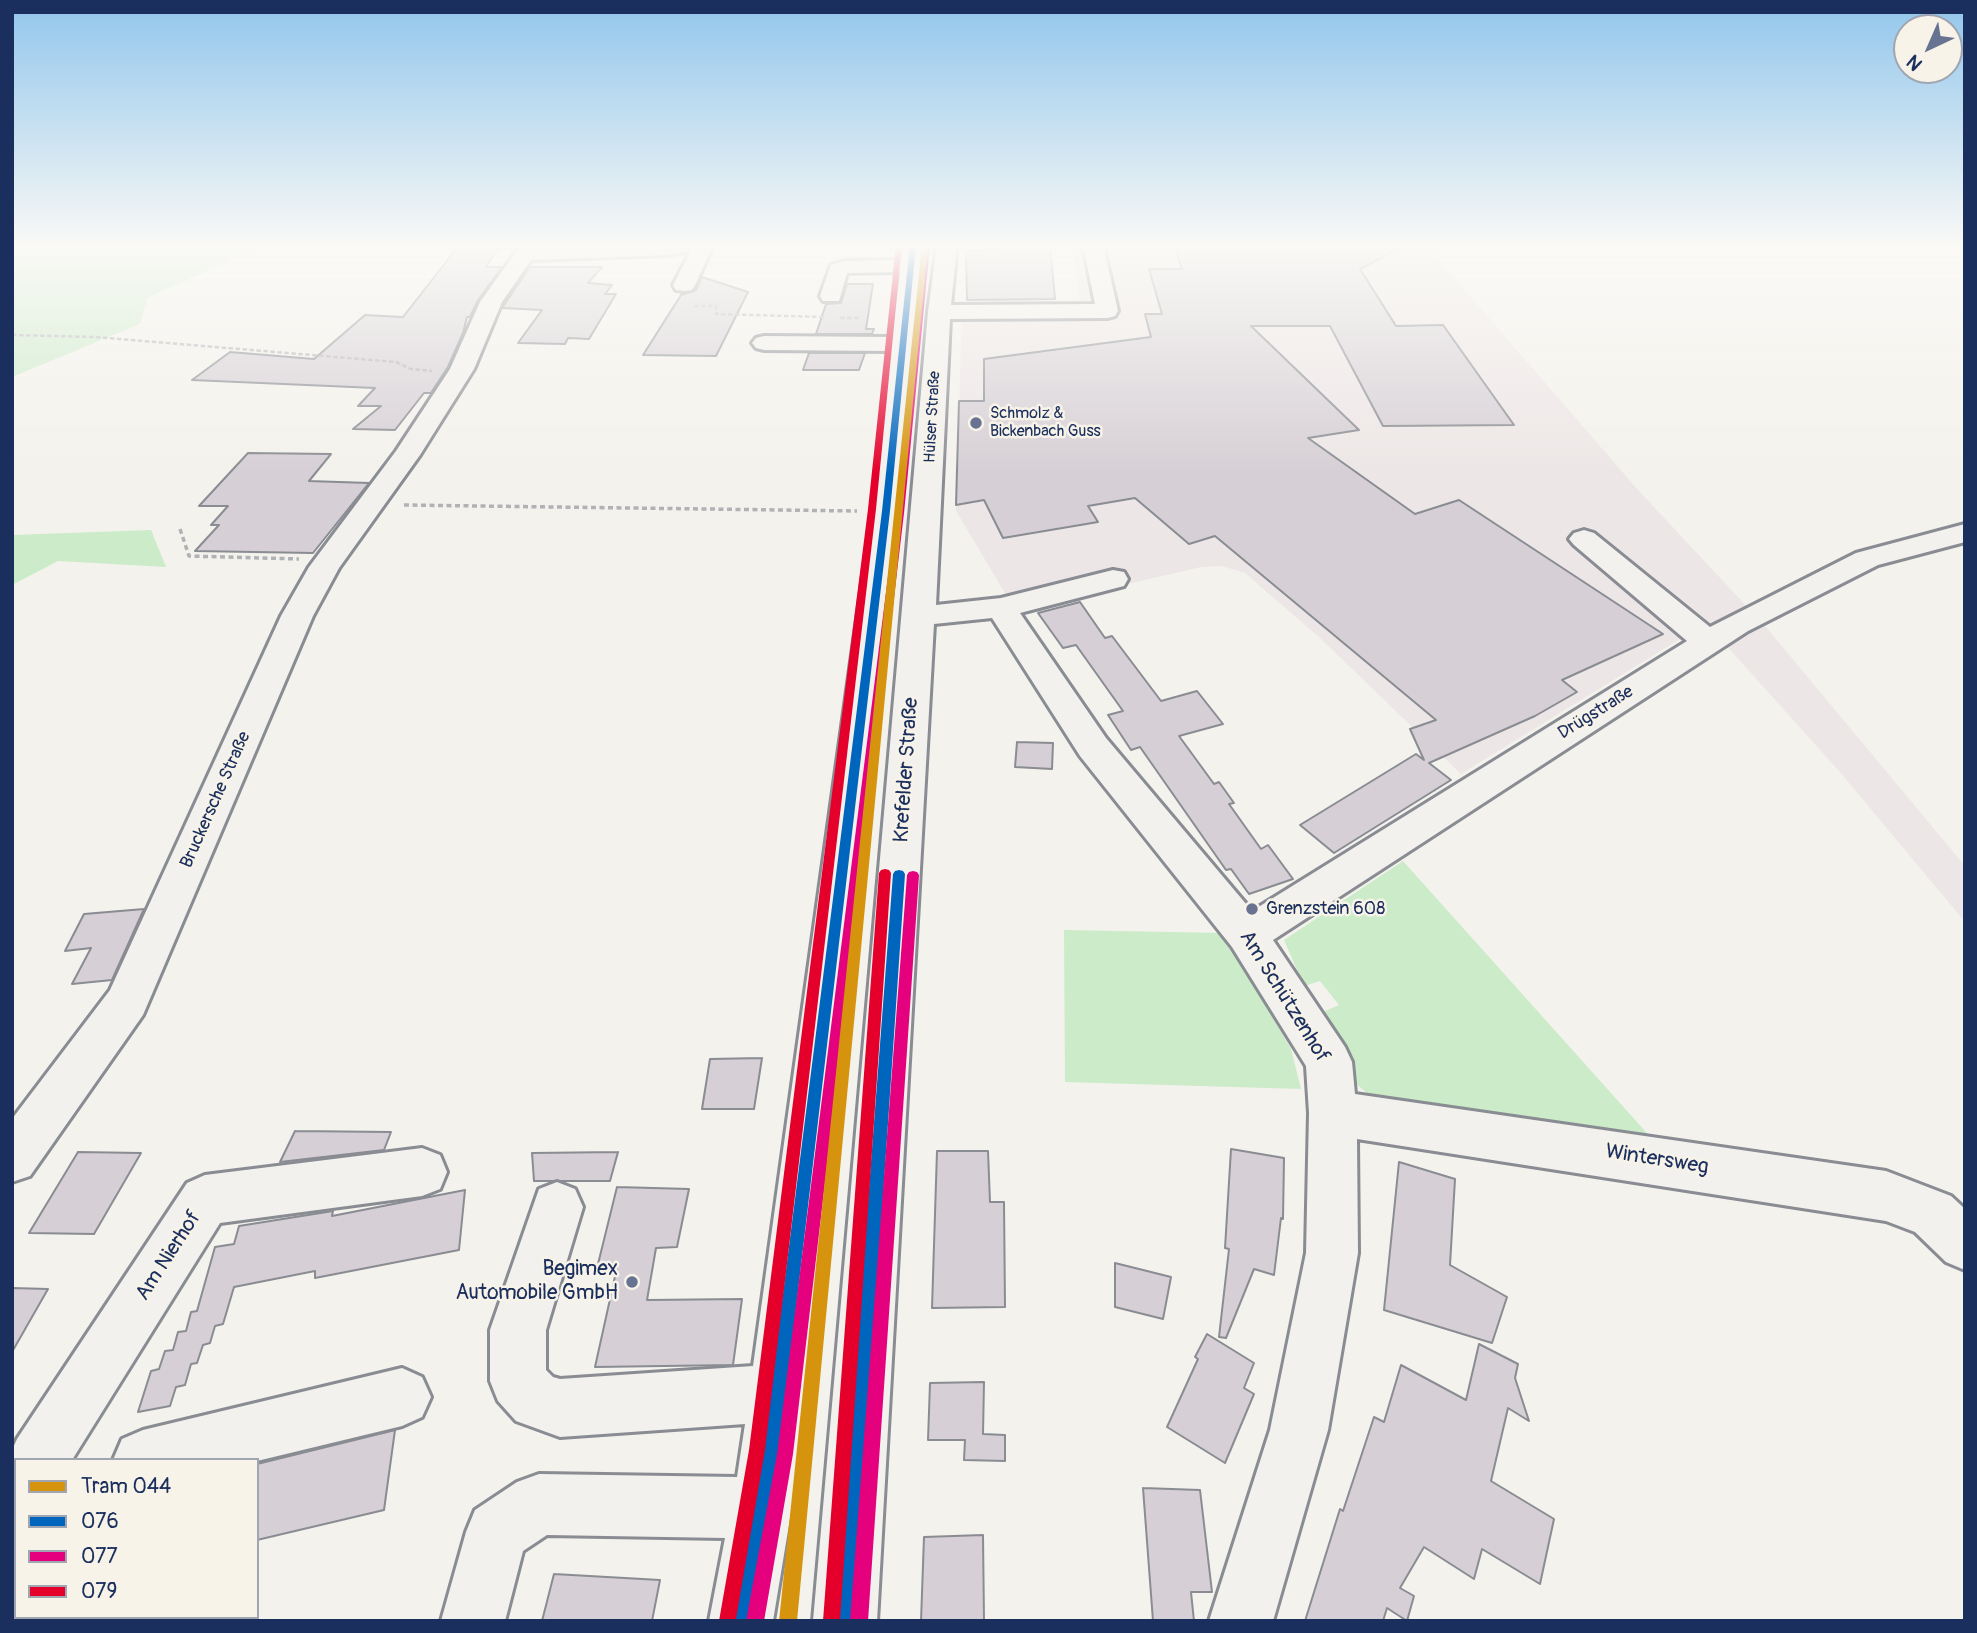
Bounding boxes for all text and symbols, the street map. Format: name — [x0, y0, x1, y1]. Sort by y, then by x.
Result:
north arrow — [1893, 14, 1963, 84]
text: N — [1902, 50, 1928, 76]
street label: Hülser Straße — [921, 371, 945, 463]
place label: Schmolz & Bickenbach Guss — [990, 404, 1101, 442]
marker: Schmolz & Bickenbach Guss — [968, 415, 984, 431]
street label: Drügstraße — [1554, 681, 1638, 745]
street label: Krefelder Straße — [889, 697, 925, 843]
street label: Bruckersche Straße — [176, 728, 256, 872]
place label: Grenzstein 608 — [1266, 898, 1385, 920]
marker: Grenzstein 608 — [1244, 901, 1260, 917]
street label: Am Schützenhof — [1233, 926, 1335, 1068]
street label: Wintersweg — [1604, 1139, 1710, 1181]
street label: Am Nierhof — [131, 1206, 207, 1306]
place label: Begimex Automobile GmbH — [455, 1257, 618, 1307]
marker: Begimex Automobile GmbH — [624, 1274, 640, 1290]
legend — [14, 1458, 259, 1619]
text: Tram 044 — [81, 1473, 171, 1500]
text: 076 — [81, 1508, 119, 1535]
text: 077 — [81, 1543, 118, 1570]
text: 079 — [81, 1578, 117, 1605]

